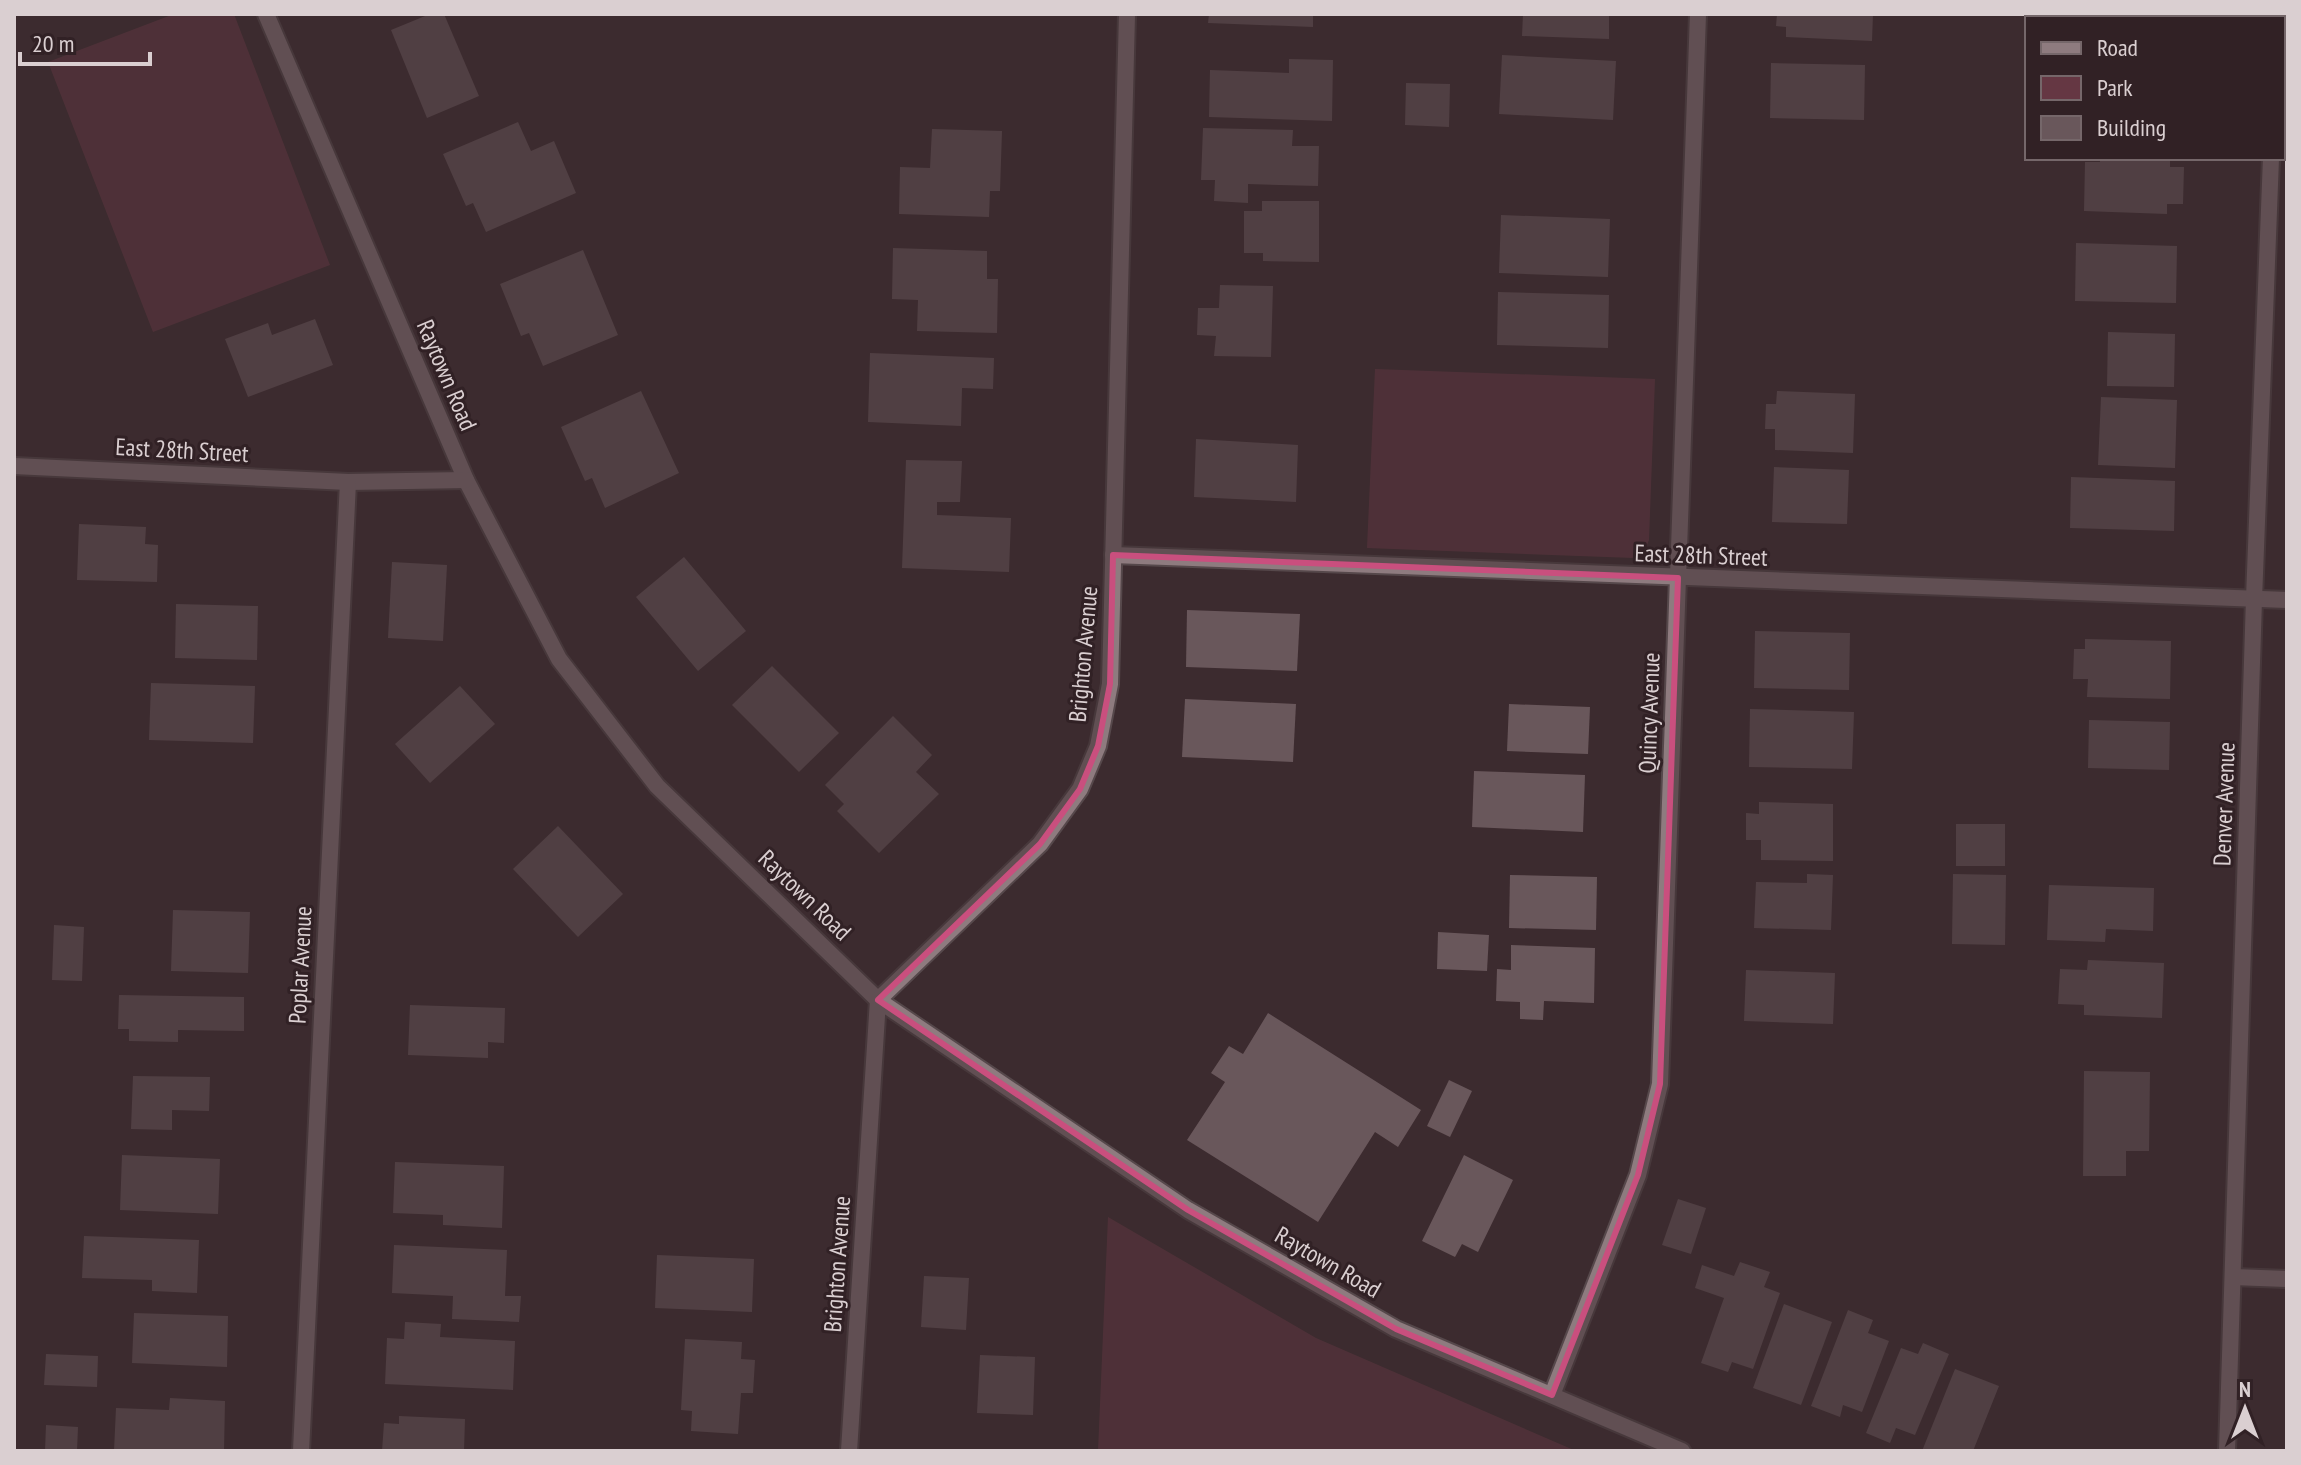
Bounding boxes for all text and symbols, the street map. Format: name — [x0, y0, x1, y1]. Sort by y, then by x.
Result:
scale bar — [20, 16, 150, 66]
legend — [2025, 16, 2285, 160]
text: 20 m — [32, 28, 74, 59]
text: Road — [2097, 32, 2138, 63]
text: Park — [2097, 72, 2133, 103]
text: Building — [2097, 112, 2166, 143]
street label: Raytown Road — [410, 315, 484, 435]
street label: East 28th Street — [115, 431, 250, 469]
street label: East 28th Street — [1634, 537, 1769, 573]
street label: Brighton Avenue — [1062, 585, 1104, 723]
street label: Quincy Avenue — [1631, 652, 1667, 774]
street label: Denver Avenue — [2206, 742, 2242, 866]
street label: Raytown Road — [752, 843, 858, 947]
street label: Poplar Avenue — [281, 905, 319, 1025]
street label: Brighton Avenue — [817, 1195, 857, 1333]
street label: Raytown Road — [1269, 1219, 1387, 1305]
north arrow — [2205, 1369, 2285, 1449]
text: N — [2239, 1375, 2251, 1403]

